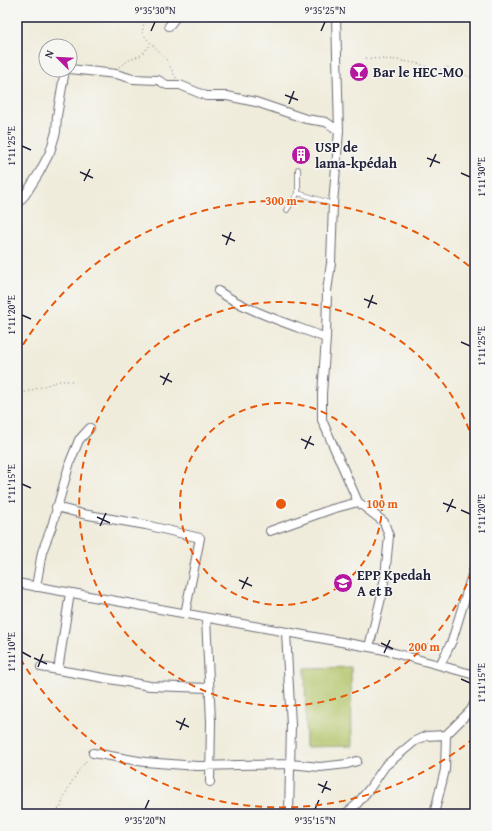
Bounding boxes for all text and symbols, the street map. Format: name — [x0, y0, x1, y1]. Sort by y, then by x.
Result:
text: 9°35'30"N — [134, 3, 176, 18]
text: 9°35'25"N — [304, 3, 346, 18]
north arrow — [38, 38, 78, 78]
text: N — [40, 47, 58, 61]
bar icon: Bar le HEC-MO — [348, 61, 370, 83]
place label: Bar le HEC-MO — [373, 62, 464, 82]
text: 1°11'25"E — [4, 126, 19, 166]
place label: USP de lama-kpédah — [315, 137, 398, 173]
building icon: USP de lama-kpédah — [290, 144, 312, 166]
text: 1°11'30"E — [474, 157, 489, 197]
text: 300 m — [265, 192, 298, 209]
text: 1°11'20"E — [4, 295, 19, 335]
text: 1°11'25"E — [474, 326, 489, 366]
text: 1°11'15"E — [4, 464, 19, 504]
text: 1°11'20"E — [474, 494, 489, 534]
text: 100 m — [366, 495, 399, 512]
centre of rings — [274, 497, 288, 511]
place label: EPP Kpedah A et B — [357, 565, 432, 601]
school or university icon: EPP Kpedah A et B — [332, 572, 354, 594]
text: 1°11'10"E — [4, 632, 19, 672]
text: 200 m — [408, 638, 441, 655]
text: 1°11'15"E — [474, 663, 489, 703]
text: 9°35'20"N — [124, 813, 166, 828]
text: 9°35'15"N — [294, 813, 336, 828]

